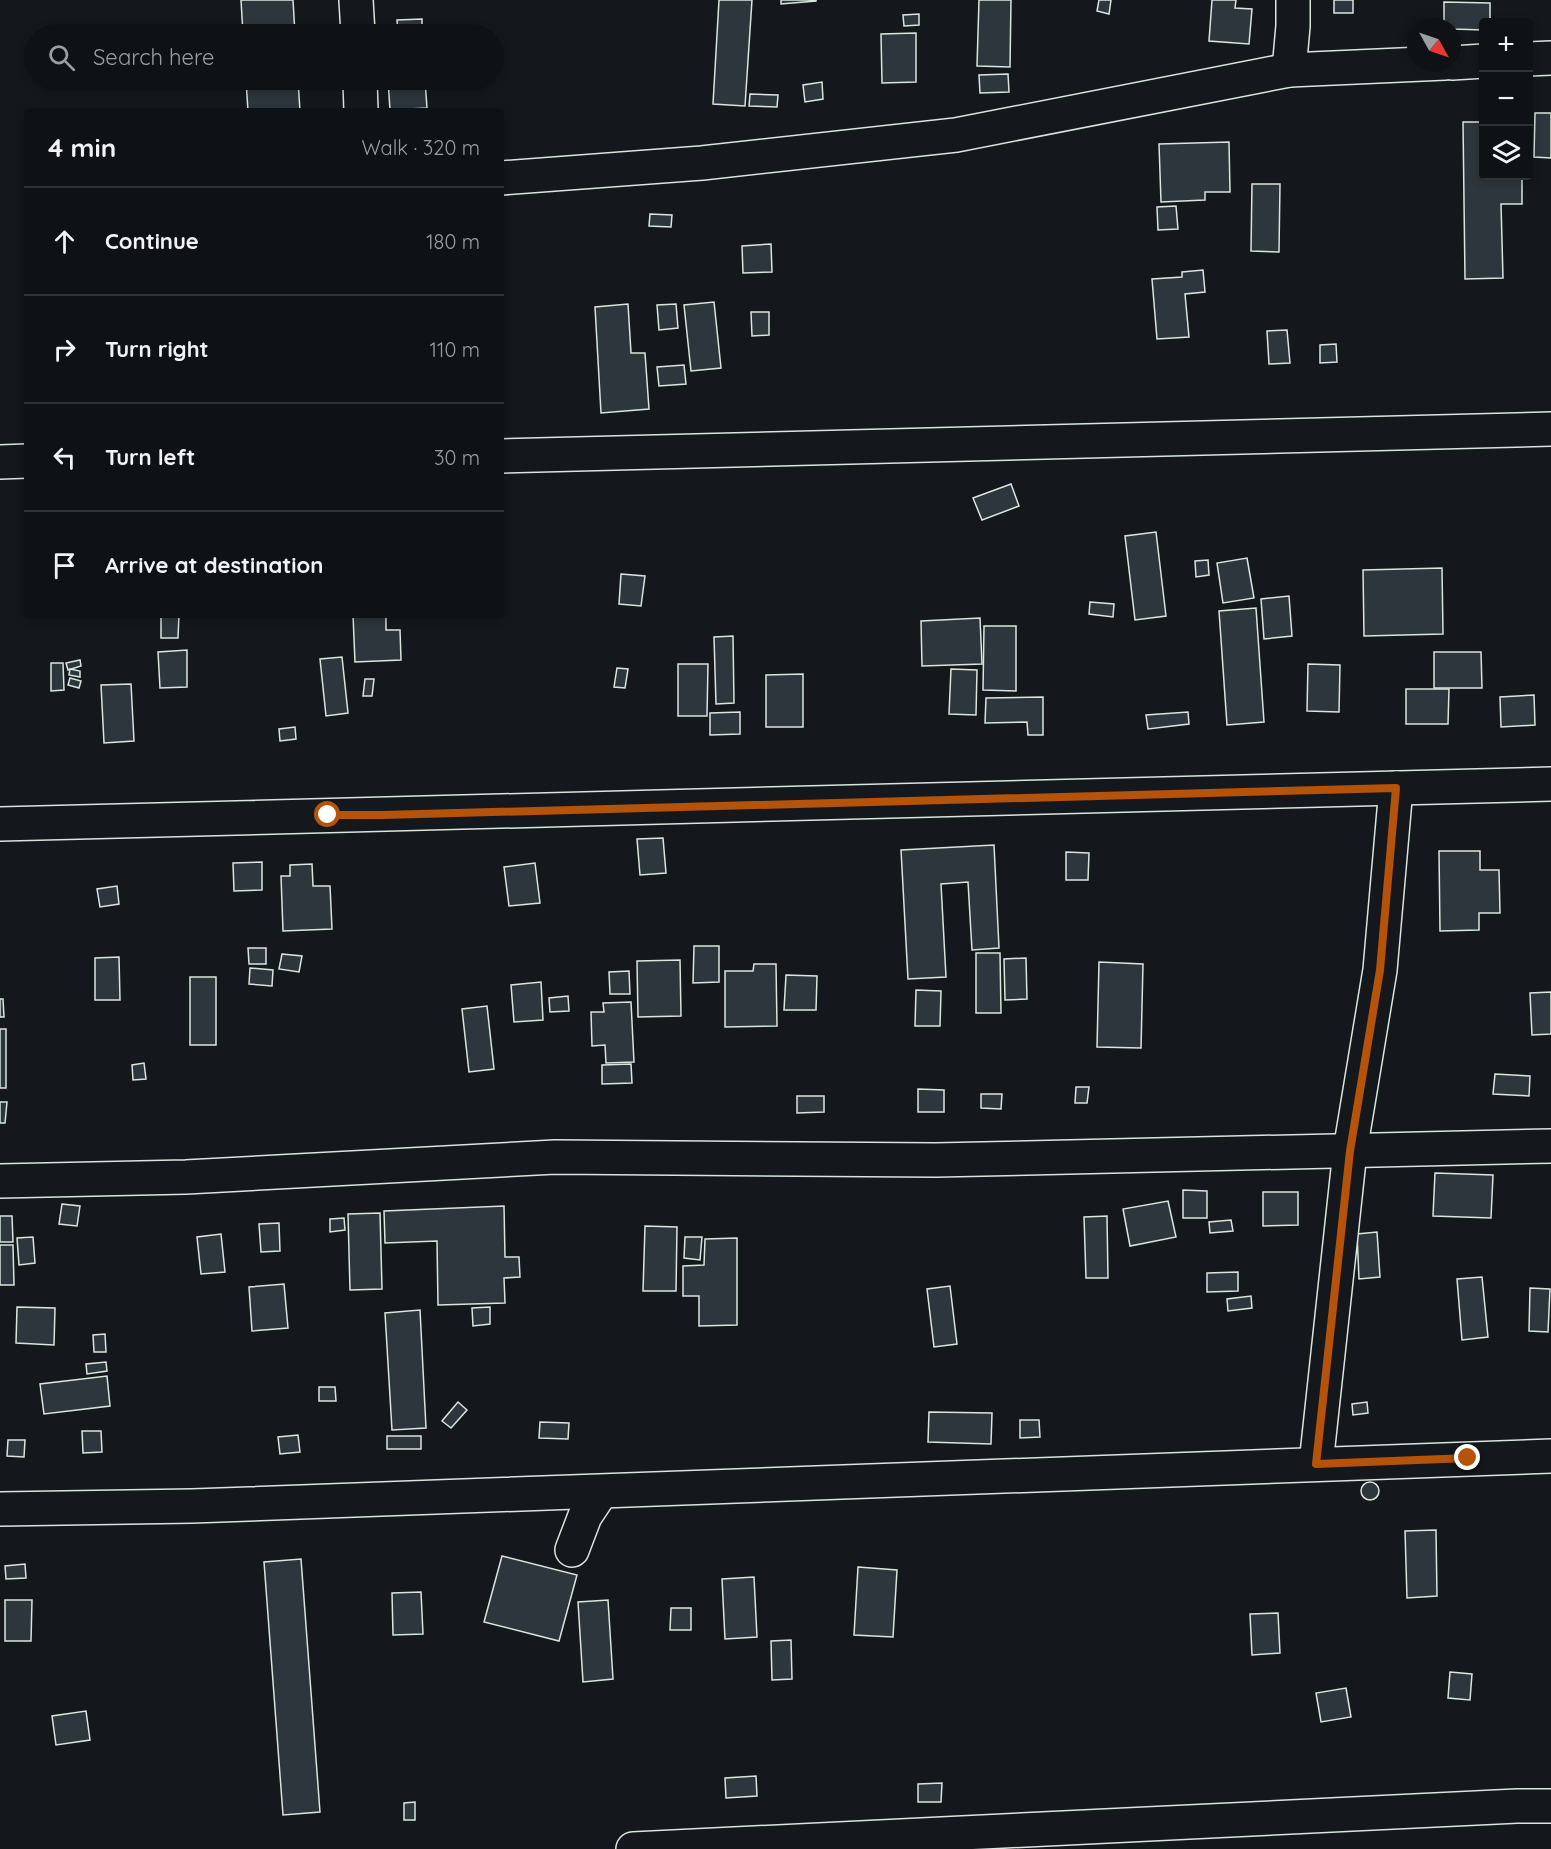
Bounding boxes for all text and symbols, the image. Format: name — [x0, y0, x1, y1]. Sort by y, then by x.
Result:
north arrow — [1407, 18, 1461, 72]
map controls — [1479, 18, 1533, 180]
button: + — [1479, 18, 1533, 72]
search box — [24, 24, 504, 90]
icon: search — [45, 41, 78, 74]
text: Search here — [93, 43, 214, 71]
button: − — [1479, 72, 1533, 126]
button: layers — [1479, 126, 1533, 180]
text: 4 min — [48, 131, 116, 164]
text: Walk · 320 m — [361, 135, 480, 160]
icon: ahead — [48, 225, 81, 258]
text: Continue — [105, 227, 199, 255]
text: 180 m — [426, 229, 480, 254]
icon: right — [48, 333, 81, 366]
text: Turn right — [105, 335, 209, 363]
text: 110 m — [430, 337, 480, 362]
icon: left — [48, 441, 81, 474]
text: Turn left — [105, 443, 195, 471]
text: 30 m — [434, 445, 480, 470]
icon: arrive — [48, 549, 81, 582]
text: Arrive at destination — [105, 551, 323, 579]
route start — [314, 801, 340, 827]
route end — [1454, 1444, 1480, 1470]

